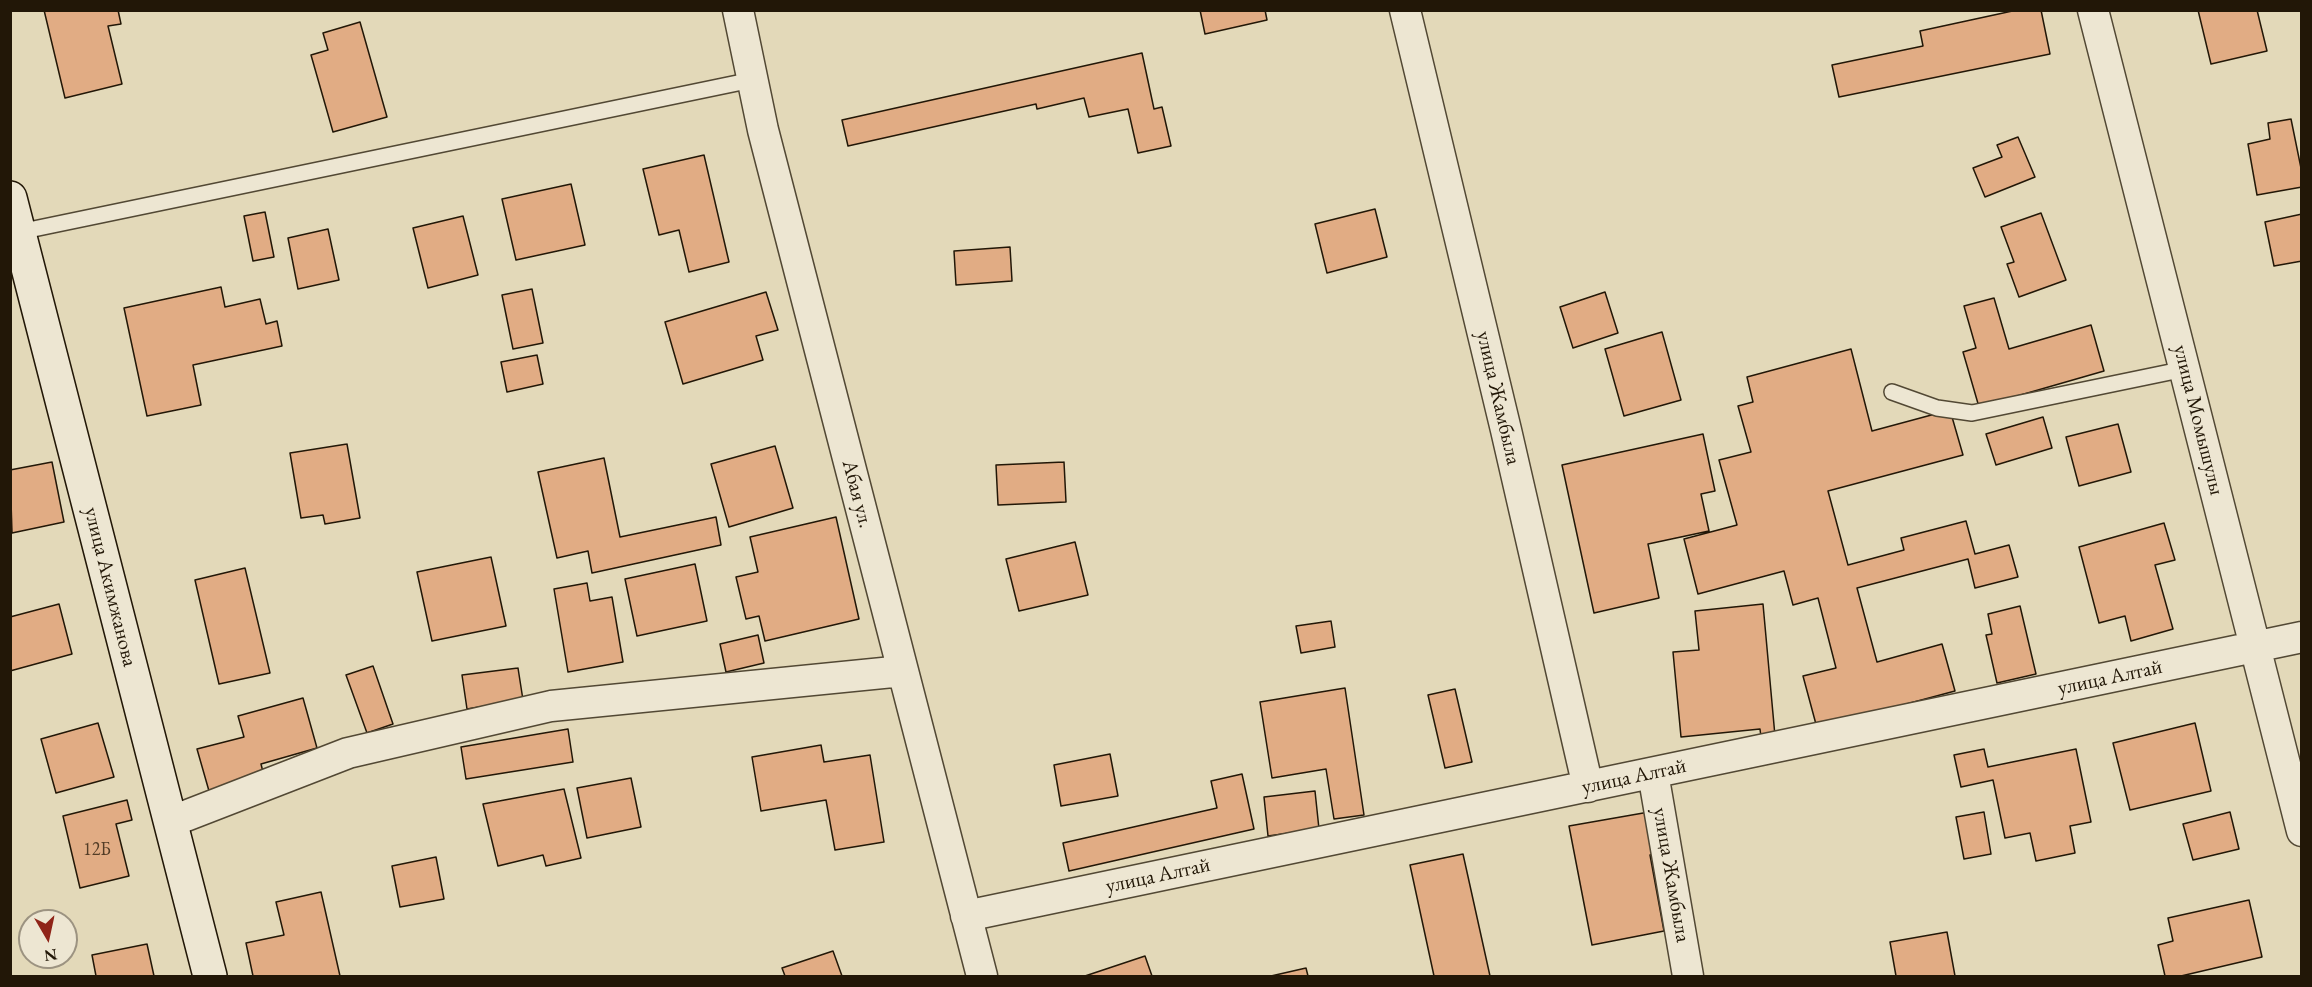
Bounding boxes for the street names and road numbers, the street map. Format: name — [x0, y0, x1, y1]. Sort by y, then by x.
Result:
street label: улица Жамбыла — [1470, 329, 1526, 467]
street label: улица Момышулы — [2167, 342, 2229, 498]
street label: Абая ул. — [836, 457, 878, 531]
street label: улица Акимжанова — [78, 505, 142, 669]
street label: улица Алтай — [2056, 655, 2164, 701]
street label: улица Алтай — [1580, 754, 1688, 800]
street label: улица Жамбыла — [1647, 806, 1695, 944]
street label: улица Алтай — [1104, 853, 1212, 899]

